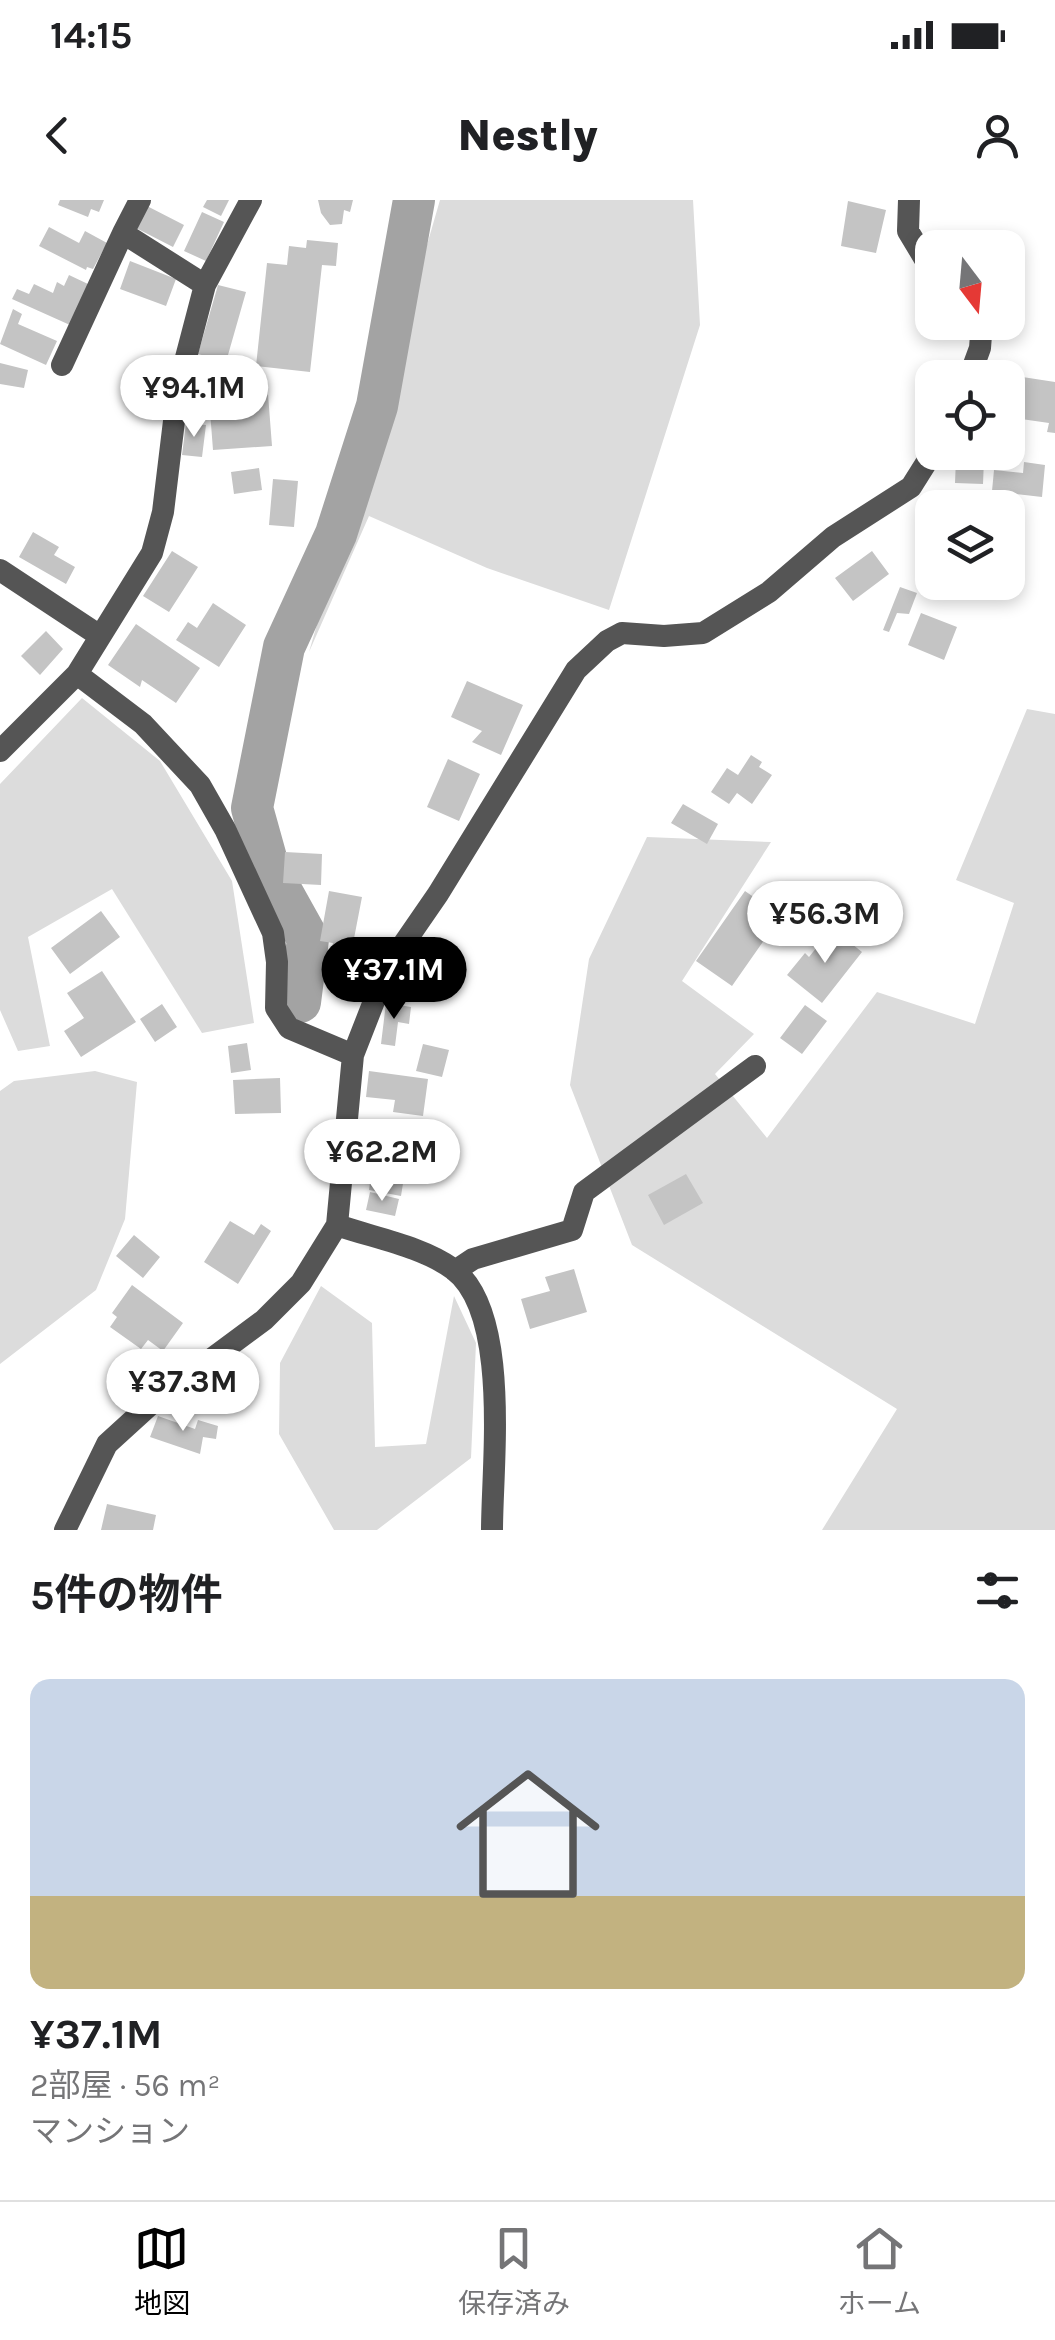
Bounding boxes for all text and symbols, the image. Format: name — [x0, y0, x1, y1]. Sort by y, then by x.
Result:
text: 14:15 — [50, 13, 132, 58]
icon: back — [30, 108, 85, 163]
icon: person — [970, 108, 1025, 163]
text: Nestly — [457, 109, 598, 161]
north arrow — [915, 230, 1025, 340]
map controls — [915, 230, 1025, 600]
pin: ¥94.1M — [113, 355, 275, 440]
button: locate — [915, 360, 1025, 470]
text: ¥94.1M — [142, 369, 246, 406]
button: layers — [915, 490, 1025, 600]
pin: ¥56.3M — [744, 881, 906, 966]
text: ¥56.3M — [769, 895, 881, 932]
pin: ¥37.1M — [313, 937, 475, 1022]
text: ¥37.1M — [344, 951, 444, 988]
pin: ¥62.2M — [301, 1119, 463, 1204]
text: ¥62.2M — [326, 1133, 438, 1170]
pin: ¥37.3M — [102, 1349, 264, 1434]
text: ¥37.3M — [128, 1363, 238, 1400]
icon: filters — [970, 1563, 1025, 1618]
text: 5件の物件 — [30, 1570, 222, 1620]
icon: home — [438, 1744, 618, 1924]
text: ¥37.1M — [30, 2009, 162, 2059]
text: 2部屋 · 56 m² — [30, 2067, 220, 2104]
text: マンション — [30, 2113, 190, 2150]
tab: 地図 — [134, 2221, 190, 2321]
tab: 保存済み — [458, 2221, 570, 2321]
tab: ホーム — [838, 2221, 921, 2321]

